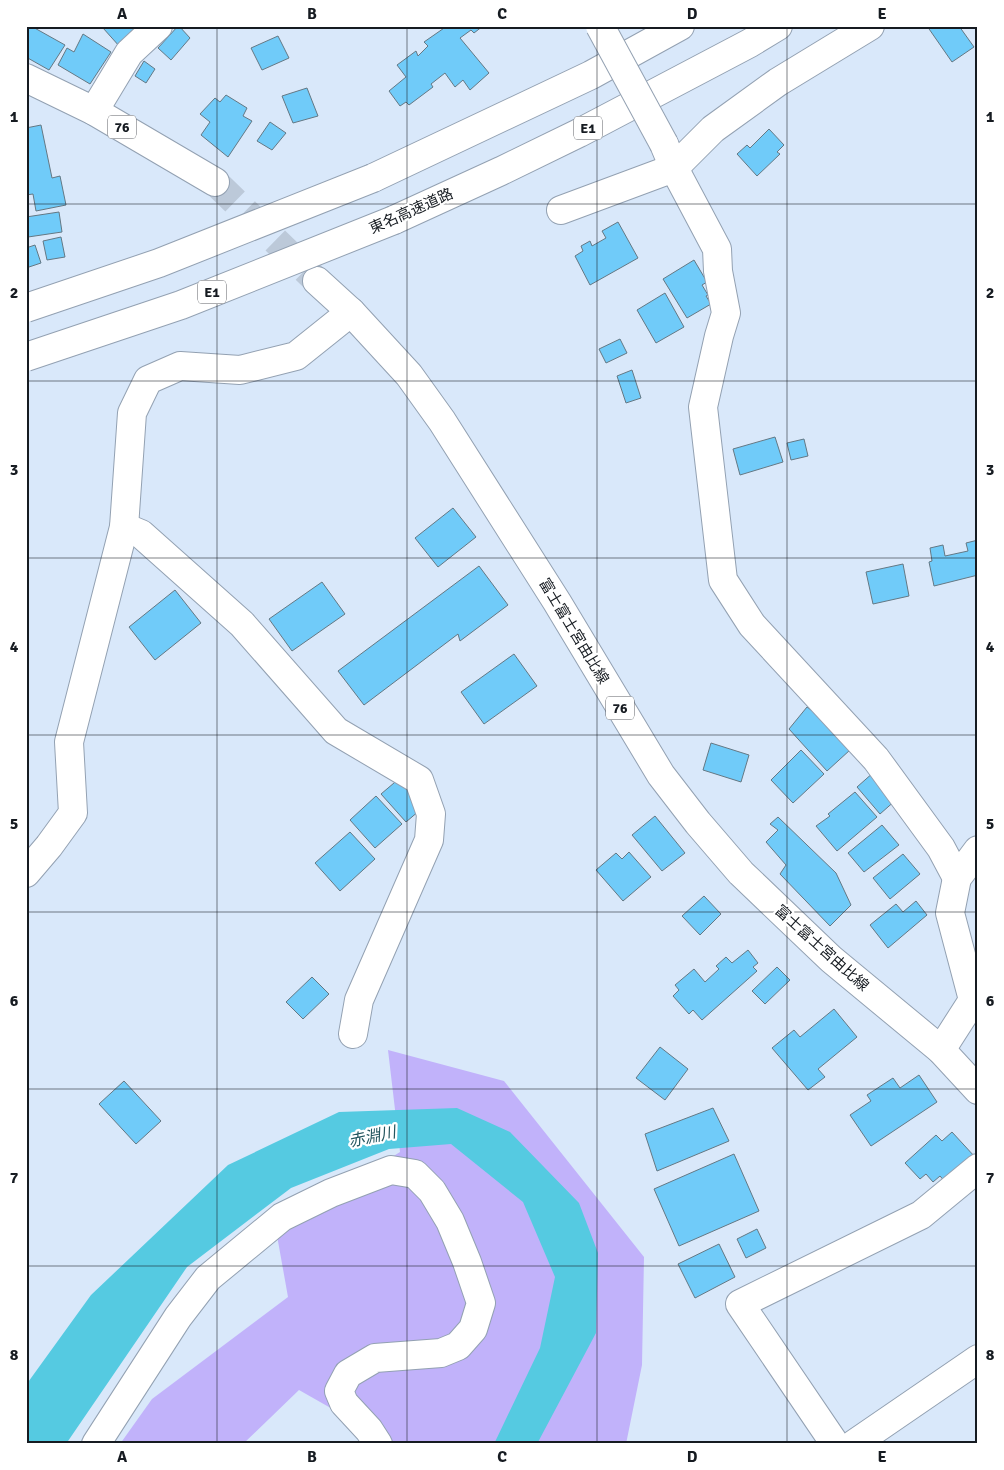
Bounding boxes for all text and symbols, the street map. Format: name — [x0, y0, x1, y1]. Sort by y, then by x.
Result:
text: A — [117, 4, 128, 24]
text: B — [307, 4, 317, 24]
text: C — [497, 4, 507, 24]
text: D — [687, 4, 698, 24]
text: E — [877, 4, 887, 24]
text: 1 — [10, 107, 19, 127]
text: 1 — [986, 107, 995, 127]
road number: 76 — [108, 115, 136, 138]
road number: E1 — [574, 116, 602, 140]
street label: 東名高速道路 — [366, 184, 456, 238]
road number: E1 — [198, 280, 226, 304]
text: 2 — [10, 283, 18, 303]
text: 2 — [986, 283, 994, 303]
text: 3 — [10, 460, 18, 480]
text: 3 — [986, 460, 994, 480]
street label: 富士富士宮由比線 — [535, 575, 613, 687]
text: 4 — [10, 637, 19, 657]
text: 4 — [986, 637, 995, 657]
road number: 76 — [606, 696, 634, 720]
text: 5 — [10, 814, 18, 834]
text: 5 — [986, 814, 994, 834]
street label: 富士富士宮由比線 — [771, 901, 873, 995]
text: 6 — [10, 991, 19, 1011]
text: 6 — [986, 991, 995, 1011]
water label: 赤淵川 — [347, 1122, 400, 1152]
text: 7 — [10, 1168, 19, 1188]
text: 7 — [986, 1168, 995, 1188]
text: 8 — [10, 1345, 19, 1365]
text: 8 — [986, 1345, 995, 1365]
text: A — [117, 1447, 128, 1467]
text: B — [307, 1447, 317, 1467]
text: C — [497, 1447, 507, 1467]
text: D — [687, 1447, 698, 1467]
text: E — [877, 1447, 887, 1467]

